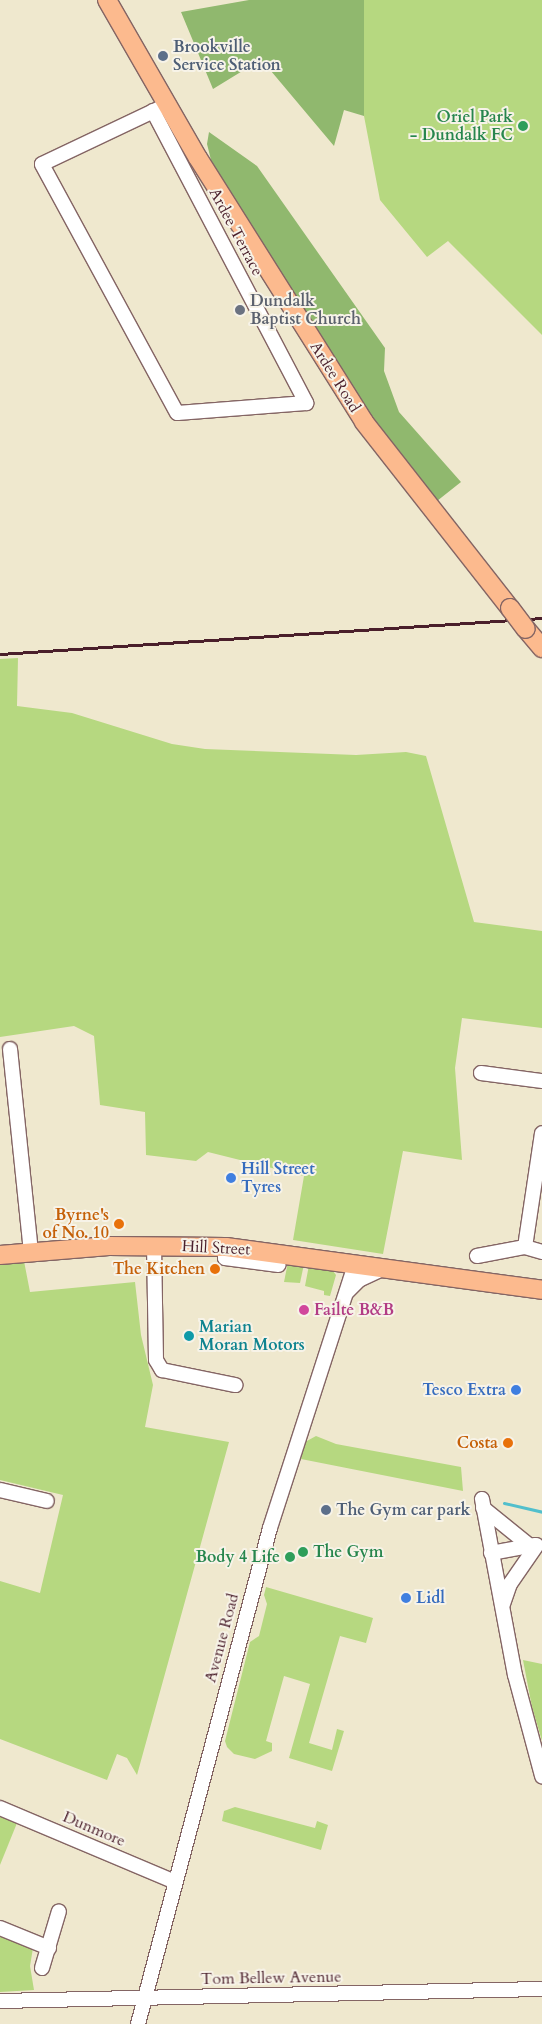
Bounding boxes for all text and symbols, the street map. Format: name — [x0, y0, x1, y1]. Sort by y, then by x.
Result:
place label: Brookville Service Station — [173, 37, 281, 75]
marker: Brookville Service Station — [157, 50, 169, 62]
place label: Oriel Park - Dundalk FC — [410, 107, 513, 145]
marker: Oriel Park - Dundalk FC — [517, 120, 529, 132]
street label: Ardee Terrace — [205, 185, 267, 279]
place label: Dundalk Baptist Church — [250, 291, 361, 329]
marker: Dundalk Baptist Church — [234, 304, 246, 316]
street label: Ardee Road — [306, 338, 364, 416]
place label: Hill Street Tyres — [241, 1159, 315, 1197]
marker: Hill Street Tyres — [225, 1172, 237, 1184]
place label: Byrne's of No. 10 — [42, 1205, 109, 1243]
marker: Byrne's of No. 10 — [113, 1218, 125, 1230]
street label: Hill Street — [181, 1237, 251, 1259]
place label: The Kitchen — [113, 1259, 205, 1279]
marker: The Kitchen — [209, 1263, 221, 1275]
place label: Failte B&B — [314, 1300, 394, 1320]
marker: Failte B&B — [298, 1304, 310, 1316]
place label: Marian Moran Motors — [199, 1317, 305, 1355]
marker: Marian Moran Motors — [183, 1330, 195, 1342]
place label: Tesco Extra — [422, 1380, 506, 1400]
marker: Tesco Extra — [510, 1384, 522, 1396]
place label: Costa — [457, 1433, 498, 1453]
marker: Costa — [502, 1437, 514, 1449]
place label: The Gym car park — [336, 1500, 471, 1520]
marker: The Gym car park — [320, 1504, 332, 1516]
place label: The Gym — [313, 1542, 383, 1562]
marker: The Gym — [297, 1546, 309, 1558]
place label: Body 4 Life — [195, 1547, 280, 1567]
marker: Body 4 Life — [284, 1551, 296, 1563]
place label: Lidl — [416, 1588, 445, 1608]
street label: Avenue Road — [201, 1591, 243, 1685]
marker: Lidl — [400, 1592, 412, 1604]
street label: Dunmore — [60, 1807, 128, 1851]
street label: Tom Bellew Avenue — [200, 1967, 342, 1989]

